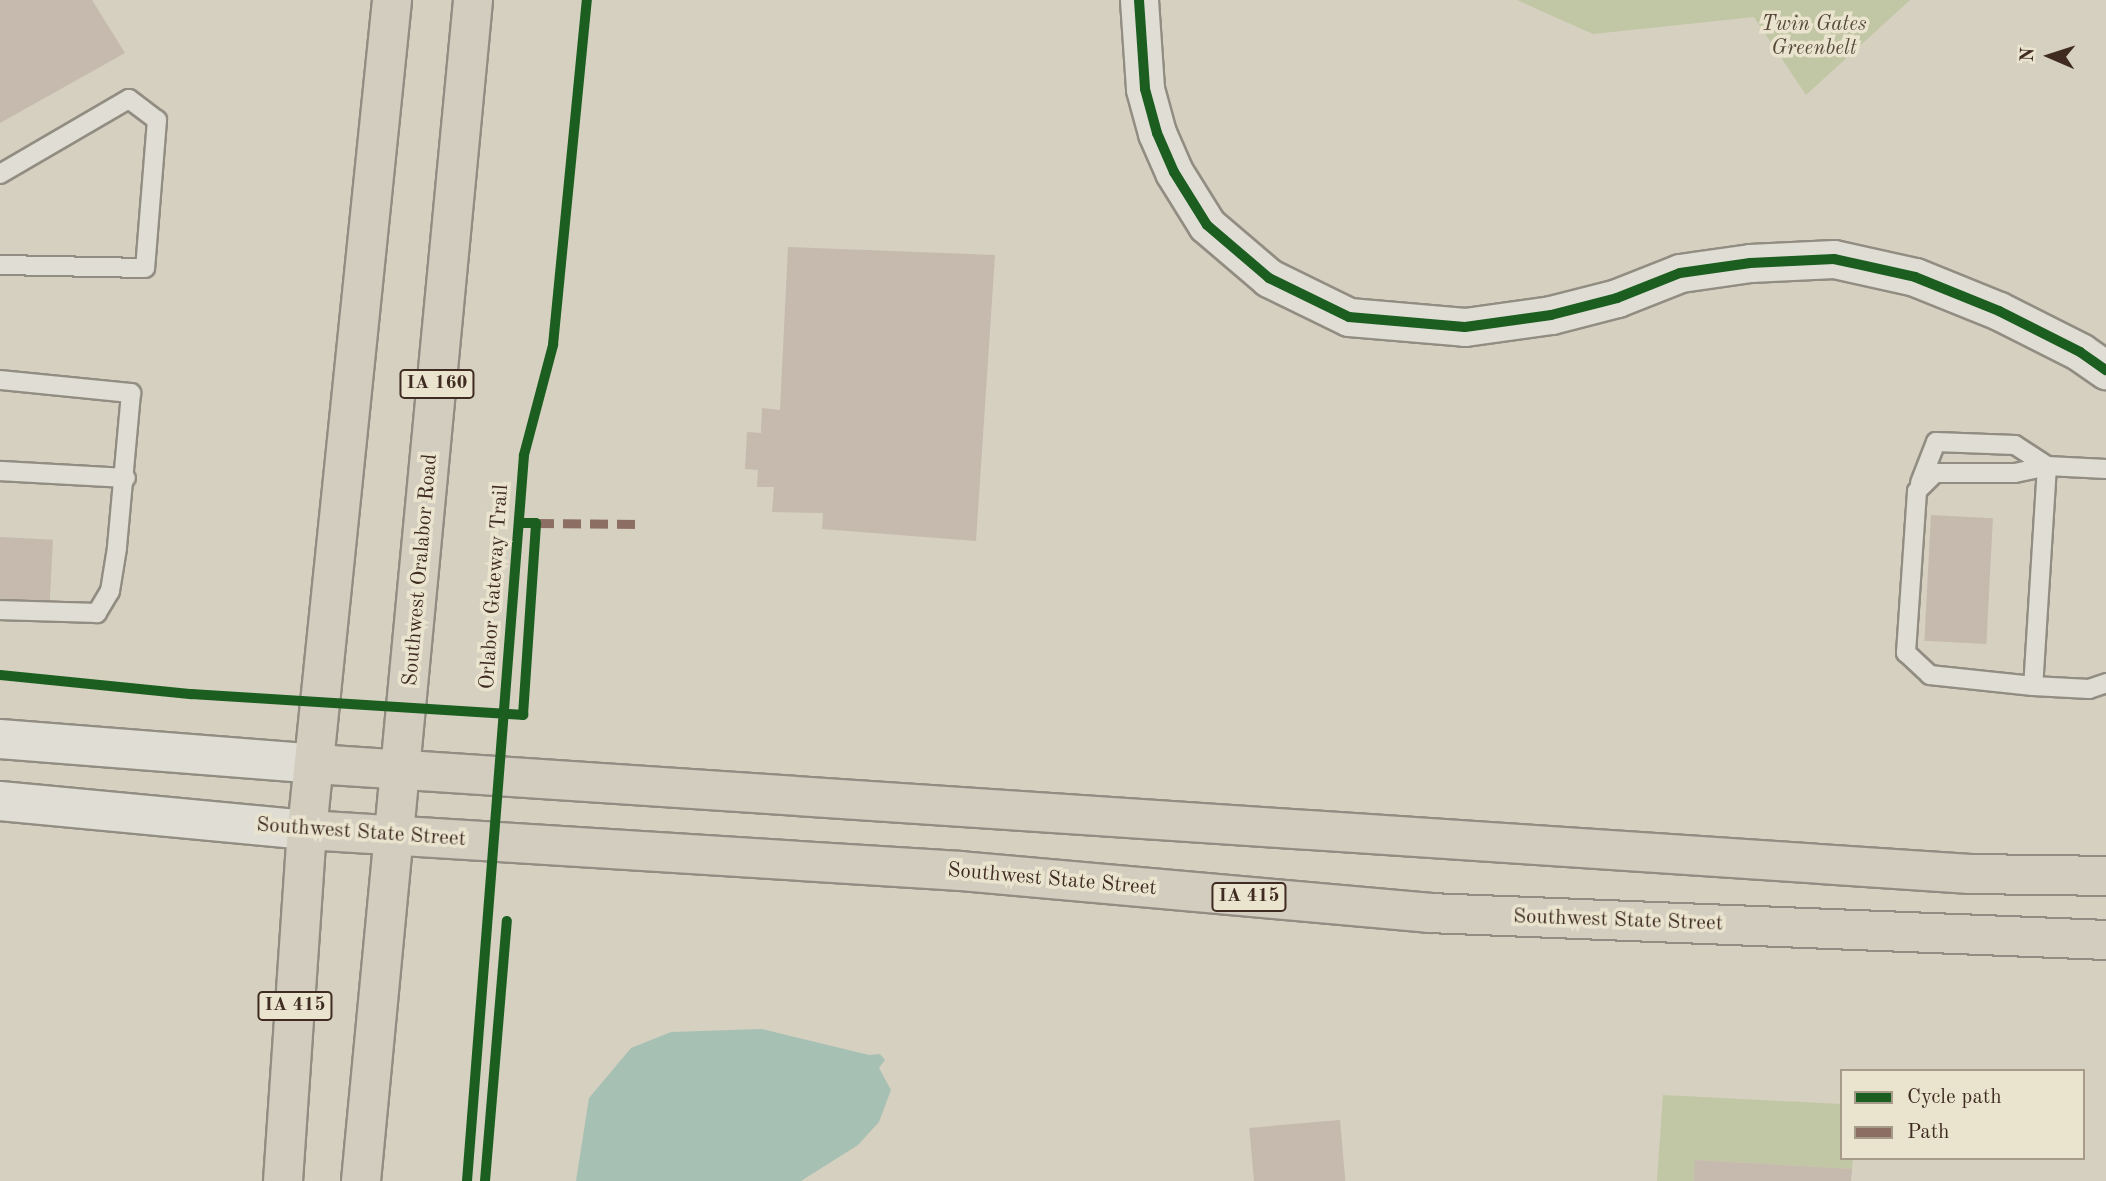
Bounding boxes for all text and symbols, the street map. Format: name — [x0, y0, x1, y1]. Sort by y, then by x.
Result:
park label: Twin Gates Greenbelt — [1761, 12, 1867, 62]
north arrow — [2015, 21, 2085, 91]
text: N — [2019, 47, 2038, 63]
road number: IA 160 — [398, 368, 476, 400]
street label: Southwest Oralabor Road — [398, 453, 444, 687]
street label: Orlabor Gateway Trail — [475, 484, 515, 690]
street label: Southwest State Street — [255, 813, 467, 853]
street label: Southwest State Street — [946, 858, 1158, 902]
road number: IA 415 — [1210, 882, 1288, 912]
street label: Southwest State Street — [1513, 905, 1723, 937]
road number: IA 415 — [256, 990, 334, 1022]
legend — [1840, 1069, 2085, 1160]
text: Cycle path — [1907, 1087, 2002, 1108]
text: Path — [1907, 1122, 1950, 1143]

